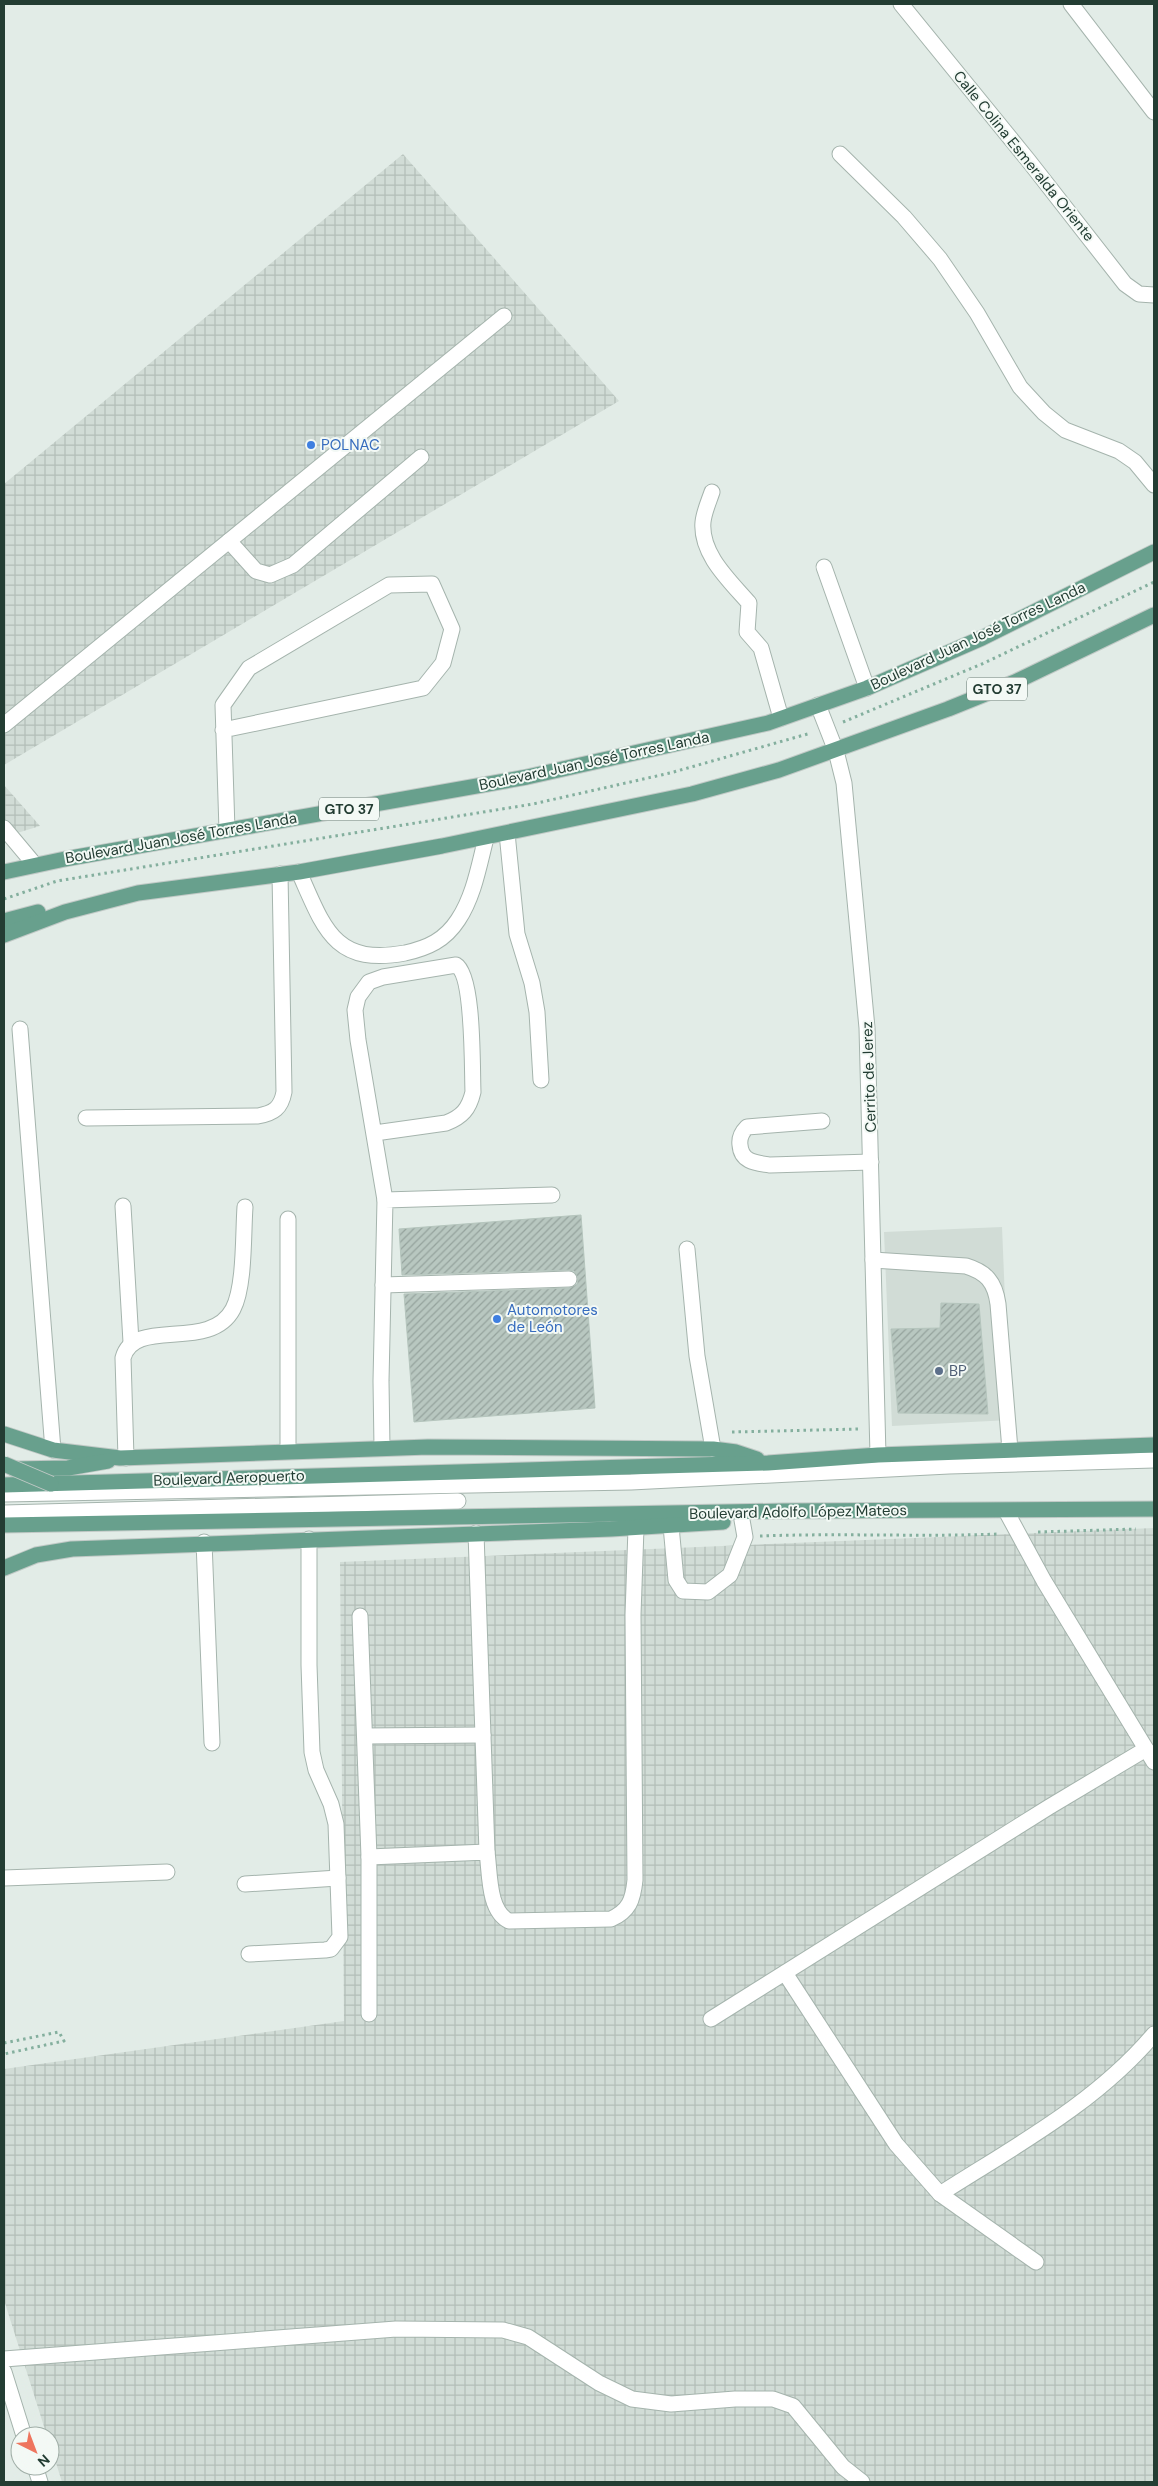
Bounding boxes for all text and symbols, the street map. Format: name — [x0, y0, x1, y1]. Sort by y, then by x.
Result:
street label: Calle Colina Esmeralda Oriente — [949, 67, 1099, 245]
place label: POLNAC — [321, 435, 380, 455]
marker: POLNAC — [305, 439, 317, 451]
street label: Boulevard Juan José Torres Landa — [867, 577, 1089, 695]
road number: GTO 37 — [967, 678, 1027, 701]
street label: Boulevard Juan José Torres Landa — [477, 727, 711, 795]
road number: GTO 37 — [319, 798, 379, 821]
street label: Boulevard Juan José Torres Landa — [64, 808, 298, 868]
street label: Cerrito de Jerez — [857, 1021, 881, 1133]
place label: Automotores de León — [507, 1300, 598, 1337]
marker: Automotores de León — [491, 1313, 503, 1325]
place label: BP — [949, 1361, 967, 1381]
marker: BP — [933, 1365, 945, 1377]
street label: Boulevard Aeropuerto — [153, 1465, 305, 1491]
street label: Boulevard Adolfo López Mateos — [689, 1500, 907, 1524]
north arrow — [10, 2426, 60, 2476]
text: N — [34, 2451, 54, 2471]

